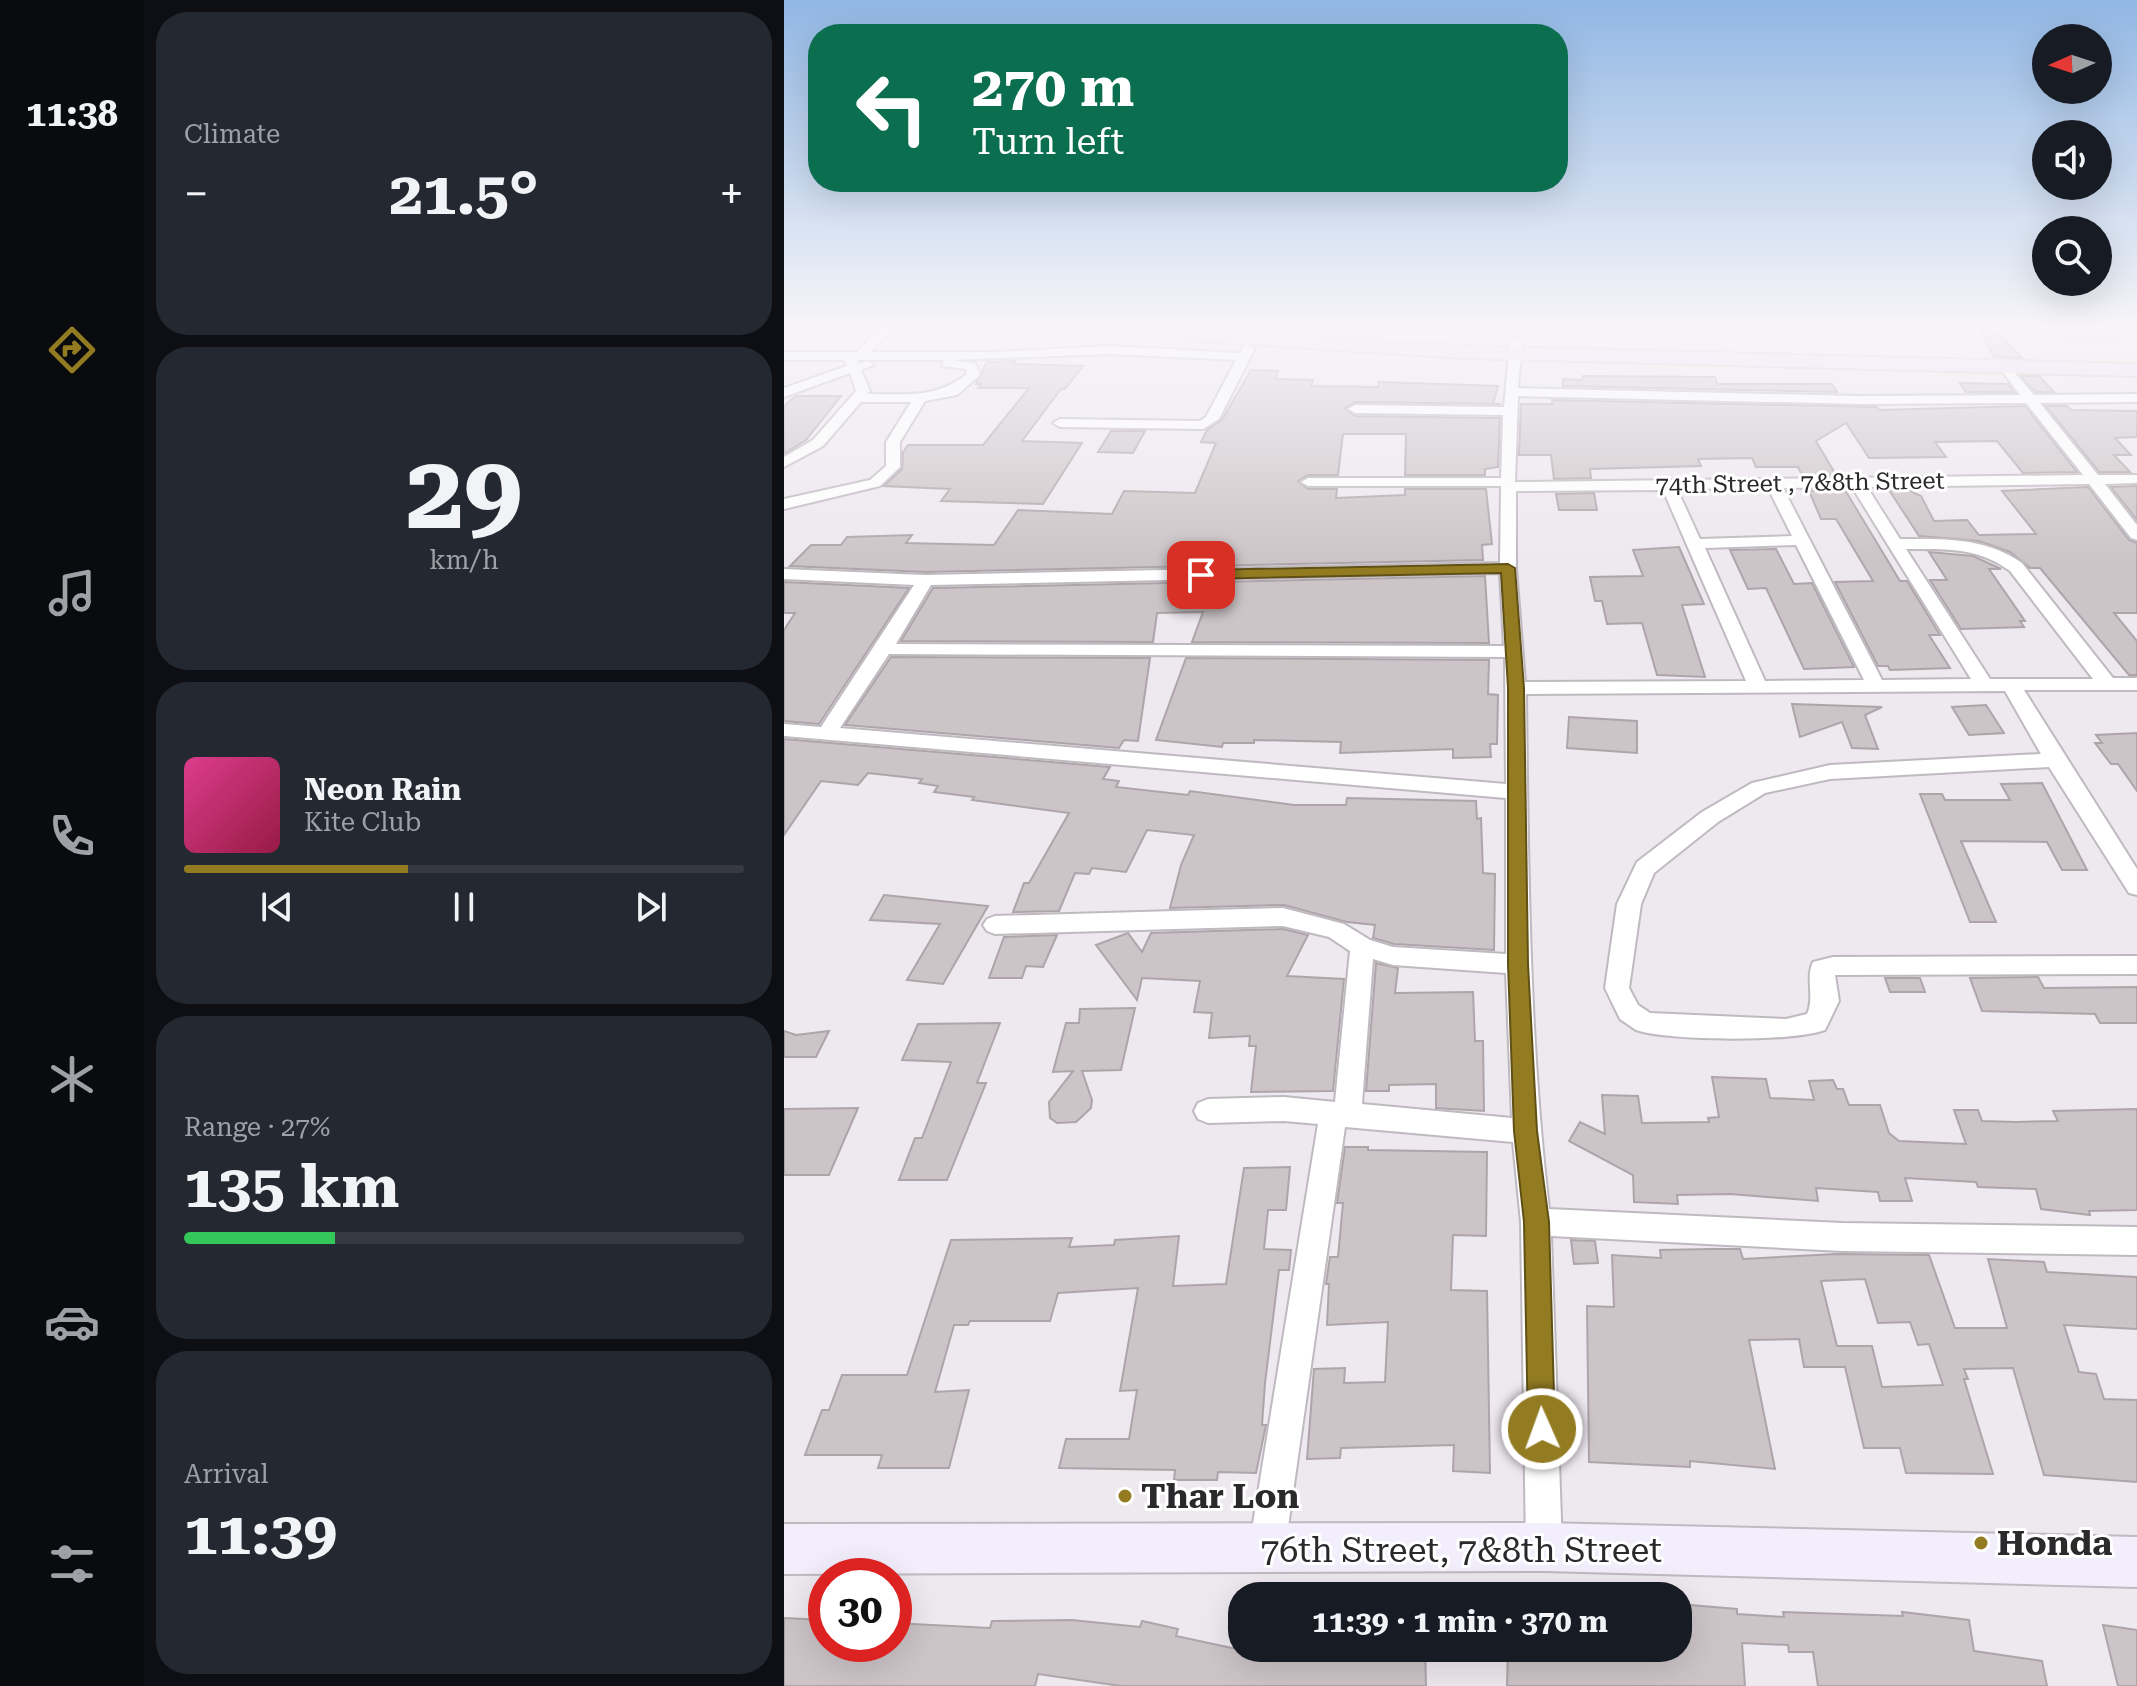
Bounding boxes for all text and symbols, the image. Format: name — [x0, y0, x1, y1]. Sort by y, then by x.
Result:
north arrow — [2032, 24, 2112, 104]
map controls — [2032, 24, 2112, 296]
text: 270 m — [972, 54, 1134, 120]
icon: left — [840, 56, 944, 160]
text: 11:38 — [26, 93, 118, 135]
text: Climate — [184, 119, 280, 149]
button: sound — [2032, 120, 2112, 200]
text: Turn left — [972, 121, 1124, 163]
text: 21.5° — [389, 158, 539, 229]
text: − — [184, 168, 209, 220]
text: + — [719, 168, 744, 220]
button: search — [2032, 216, 2112, 296]
icon: directions — [44, 322, 100, 378]
text: 29 — [406, 432, 522, 553]
street label: 74th Street , 7&8th Street — [1655, 466, 1945, 500]
pin — [1167, 541, 1235, 609]
text: km/h — [429, 545, 499, 575]
icon: arrive — [1179, 553, 1223, 597]
icon: music — [44, 565, 100, 621]
text: Neon Rain — [304, 772, 461, 807]
text: Kite Club — [304, 807, 421, 837]
icon: phone — [44, 808, 100, 864]
icon: previous — [255, 885, 299, 929]
icon: pause — [442, 885, 486, 929]
icon: next — [629, 885, 673, 929]
icon: climate — [44, 1051, 100, 1107]
text: Range · 27% — [184, 1112, 330, 1142]
text: 135 km — [184, 1151, 399, 1222]
icon: car — [44, 1294, 100, 1350]
position arrow — [1500, 1387, 1584, 1471]
text: Arrival — [184, 1459, 269, 1489]
place label: Thar Lon — [1141, 1476, 1299, 1516]
marker: Thar Lon — [1116, 1487, 1134, 1505]
text: 11:39 — [184, 1498, 337, 1569]
place label: Honda — [1997, 1523, 2112, 1563]
street label: 76th Street, 7&8th Street — [1260, 1530, 1662, 1570]
marker: Honda — [1972, 1534, 1990, 1552]
icon: filters — [44, 1536, 100, 1592]
speed limit sign: 30 — [808, 1558, 912, 1662]
text: 11:39 · 1 min · 370 m — [1312, 1604, 1608, 1639]

